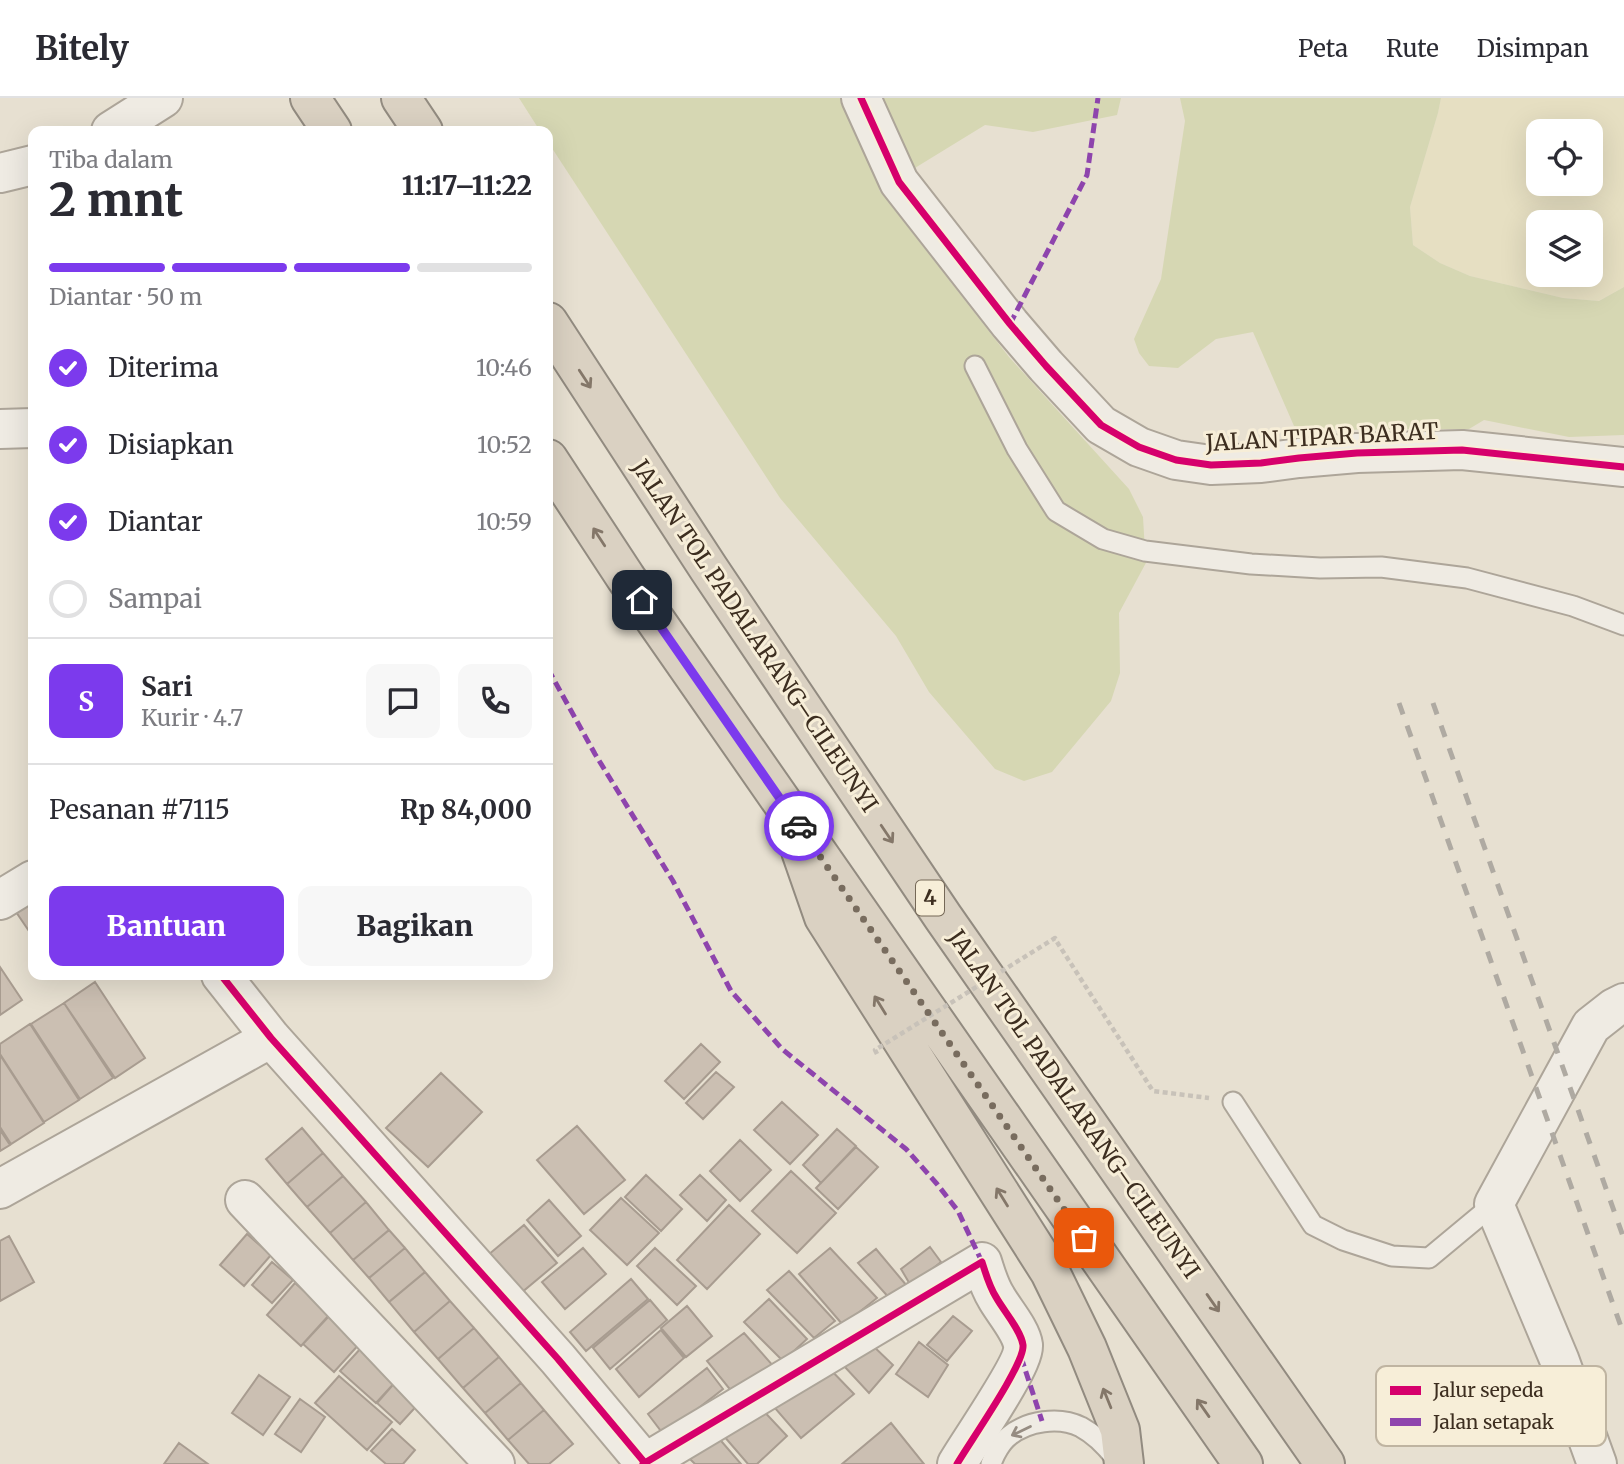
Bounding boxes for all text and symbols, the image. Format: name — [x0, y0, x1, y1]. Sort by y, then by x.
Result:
text: Bitely — [35, 28, 129, 69]
text: Peta — [1298, 33, 1348, 64]
text: Rute — [1386, 33, 1439, 64]
text: Disimpan — [1477, 33, 1589, 64]
map controls — [1526, 119, 1603, 287]
button: locate — [1526, 119, 1603, 196]
text: Tiba dalam — [49, 145, 173, 174]
text: 11:17–11:22 — [402, 169, 532, 202]
text: 2 mnt — [49, 171, 183, 229]
button: layers — [1526, 210, 1603, 287]
text: Diantar · 50 m — [49, 282, 202, 311]
icon: check — [49, 349, 87, 387]
text: Diterima — [108, 351, 219, 384]
text: 10:46 — [476, 353, 532, 382]
one-way arrow — [578, 369, 592, 389]
street label: JALAN TIPAR BARAT — [1204, 416, 1439, 457]
icon: check — [49, 426, 87, 464]
text: Disiapkan — [108, 428, 234, 461]
text: 10:52 — [477, 430, 532, 459]
street label: JALAN TOL PADALARANG–CILEUNYI — [626, 453, 885, 818]
icon: check — [49, 503, 87, 541]
text: Diantar — [108, 505, 203, 538]
text: 10:59 — [477, 507, 532, 536]
one-way arrow — [591, 528, 606, 547]
pin — [612, 570, 672, 630]
icon: home — [623, 581, 661, 619]
text: Sampai — [108, 582, 202, 615]
button: chat — [366, 664, 440, 738]
button: phone — [458, 664, 532, 738]
text: Sari — [141, 670, 193, 703]
text: S — [78, 685, 94, 718]
text: Kurir · 4.7 — [141, 703, 243, 732]
courier — [764, 791, 834, 861]
text: Pesanan #7115 — [49, 793, 230, 826]
text: Rp 84,000 — [400, 793, 532, 826]
icon: car — [780, 807, 818, 845]
one-way arrow — [880, 824, 894, 843]
road number: 4 — [916, 880, 944, 916]
button: Bantuan — [49, 886, 284, 966]
button: Bagikan — [298, 886, 532, 966]
street label: JALAN TOL PADALARANG–CILEUNYI — [942, 923, 1206, 1284]
one-way arrow — [872, 996, 886, 1016]
one-way arrow — [995, 1188, 1009, 1208]
pin — [1054, 1208, 1114, 1268]
icon: bag — [1065, 1219, 1103, 1257]
one-way arrow — [1206, 1293, 1220, 1312]
legend — [1376, 1366, 1606, 1446]
text: Jalur sepeda — [1432, 1378, 1544, 1402]
one-way arrow — [1100, 1388, 1113, 1410]
one-way arrow — [1196, 1399, 1210, 1418]
text: Jalan setapak — [1432, 1410, 1554, 1434]
one-way arrow — [1011, 1424, 1032, 1438]

